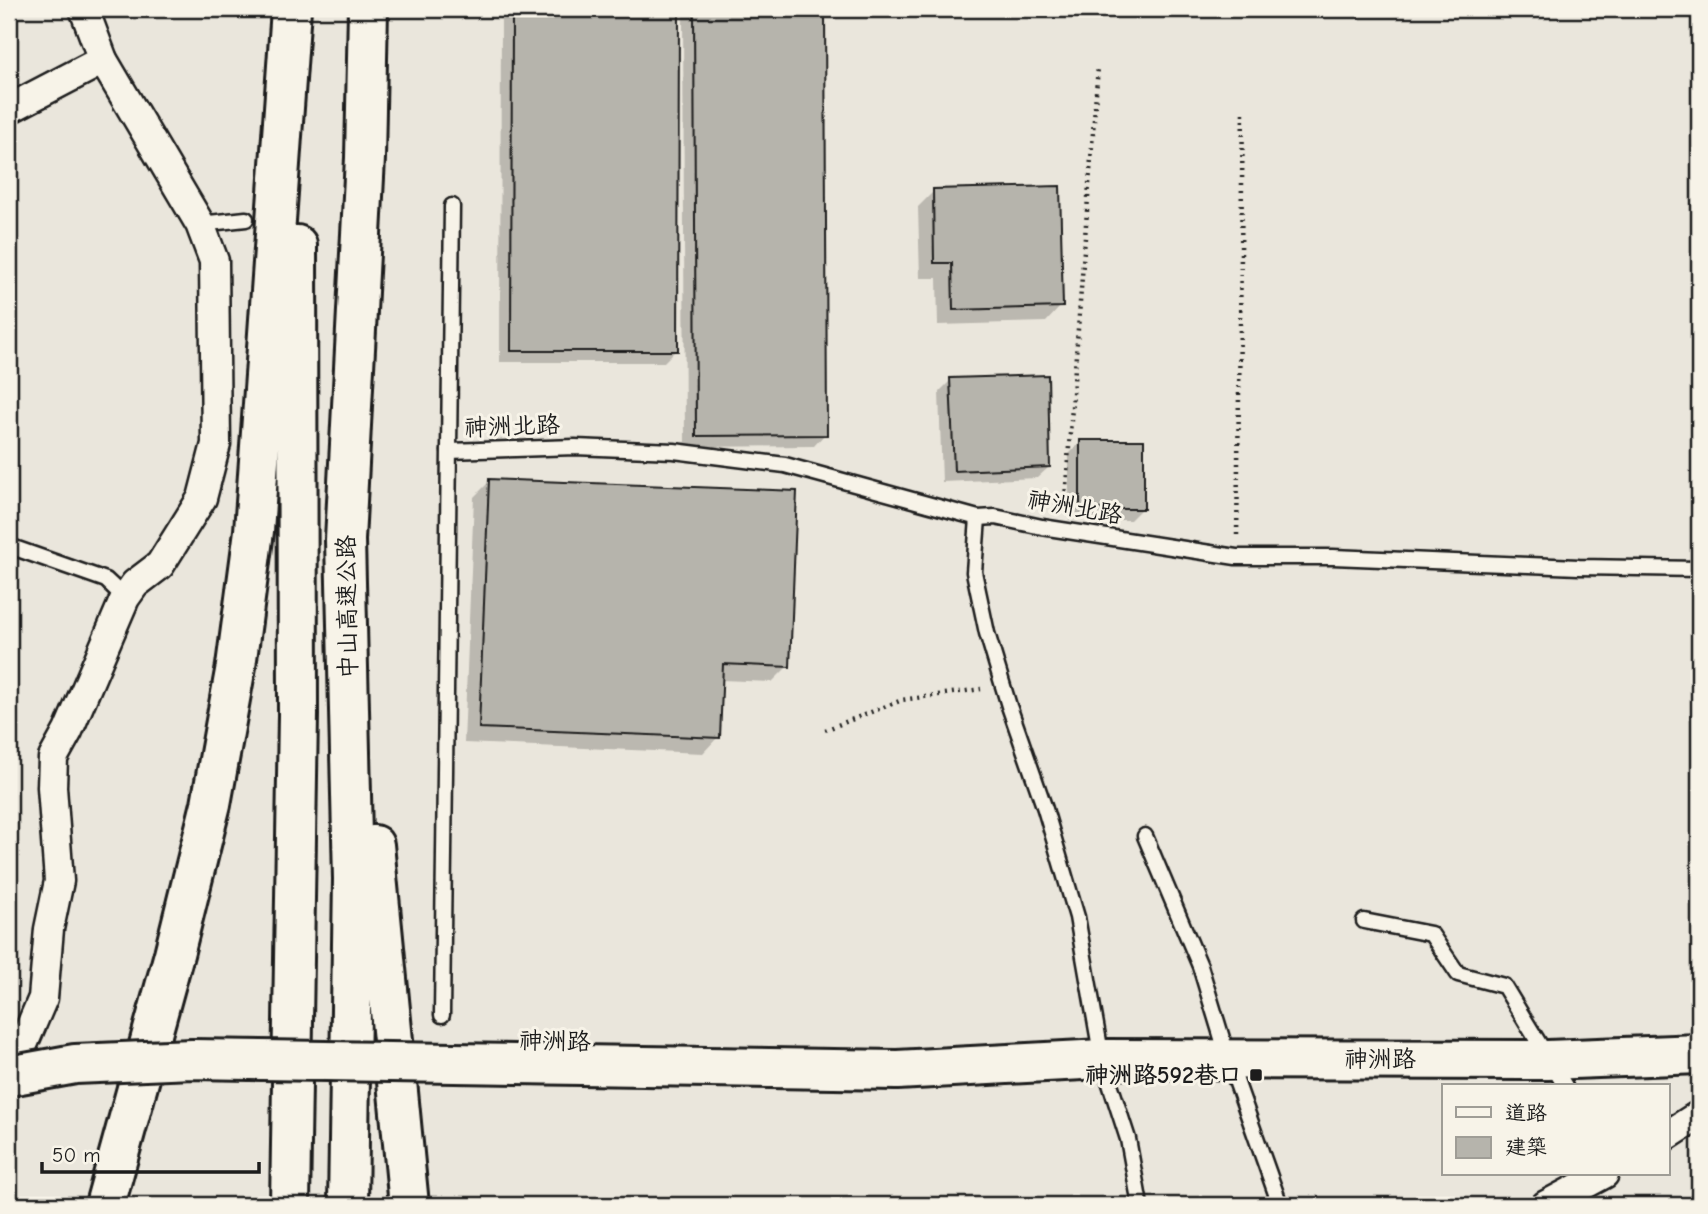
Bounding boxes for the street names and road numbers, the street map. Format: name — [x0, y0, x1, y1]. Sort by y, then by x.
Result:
street label: 神洲北路 — [464, 410, 560, 442]
street label: 神洲北路 — [1025, 485, 1125, 529]
street label: 中山高速公路 — [332, 535, 362, 679]
street label: 神洲路 — [519, 1026, 591, 1056]
street label: 神洲路 — [1344, 1045, 1416, 1073]

